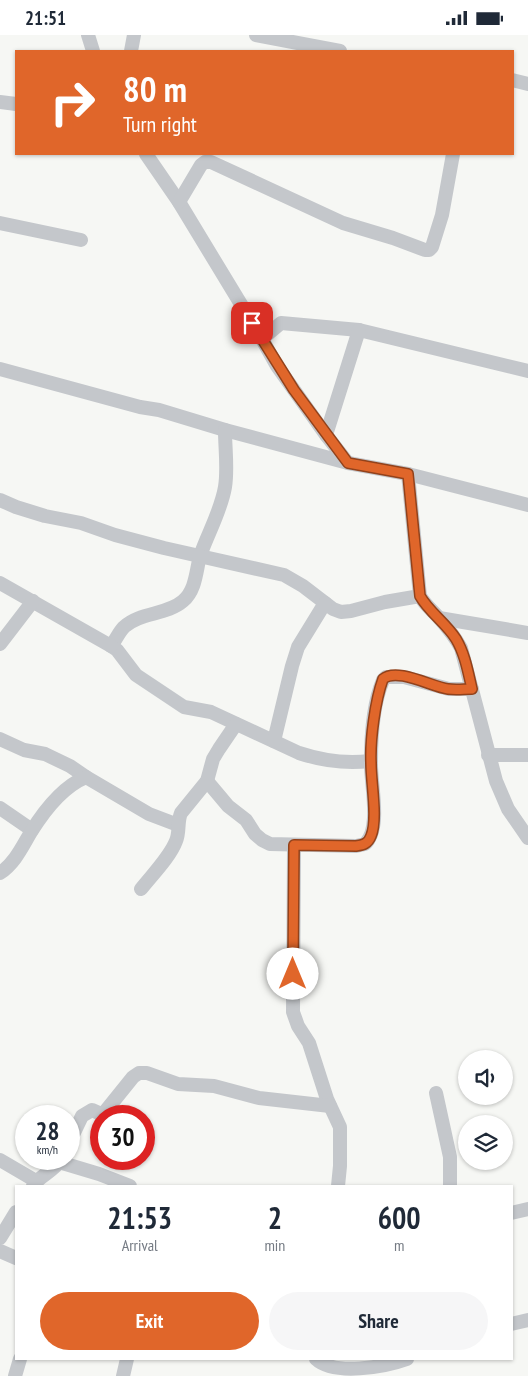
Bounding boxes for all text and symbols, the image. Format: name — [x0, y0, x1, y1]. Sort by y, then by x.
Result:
text: 21:51 — [25, 6, 66, 30]
text: 80 m — [123, 66, 187, 112]
icon: right — [40, 70, 105, 135]
text: Turn right — [123, 110, 197, 138]
pin — [231, 302, 273, 344]
icon: arrive — [238, 309, 266, 337]
position arrow — [266, 947, 318, 999]
map controls — [458, 1050, 513, 1170]
button: sound — [458, 1050, 513, 1105]
speed limit sign: 30 — [90, 1105, 155, 1170]
text: 28 — [36, 1115, 59, 1147]
button: layers — [458, 1115, 513, 1170]
text: km/h — [37, 1142, 58, 1157]
text: 21:53 — [107, 1198, 172, 1237]
text: 2 — [268, 1198, 282, 1237]
text: 600 — [378, 1198, 421, 1237]
text: Arrival — [122, 1235, 158, 1255]
text: min — [264, 1235, 285, 1255]
text: m — [394, 1235, 404, 1255]
button: Exit — [40, 1292, 259, 1350]
button: Share — [269, 1292, 488, 1350]

